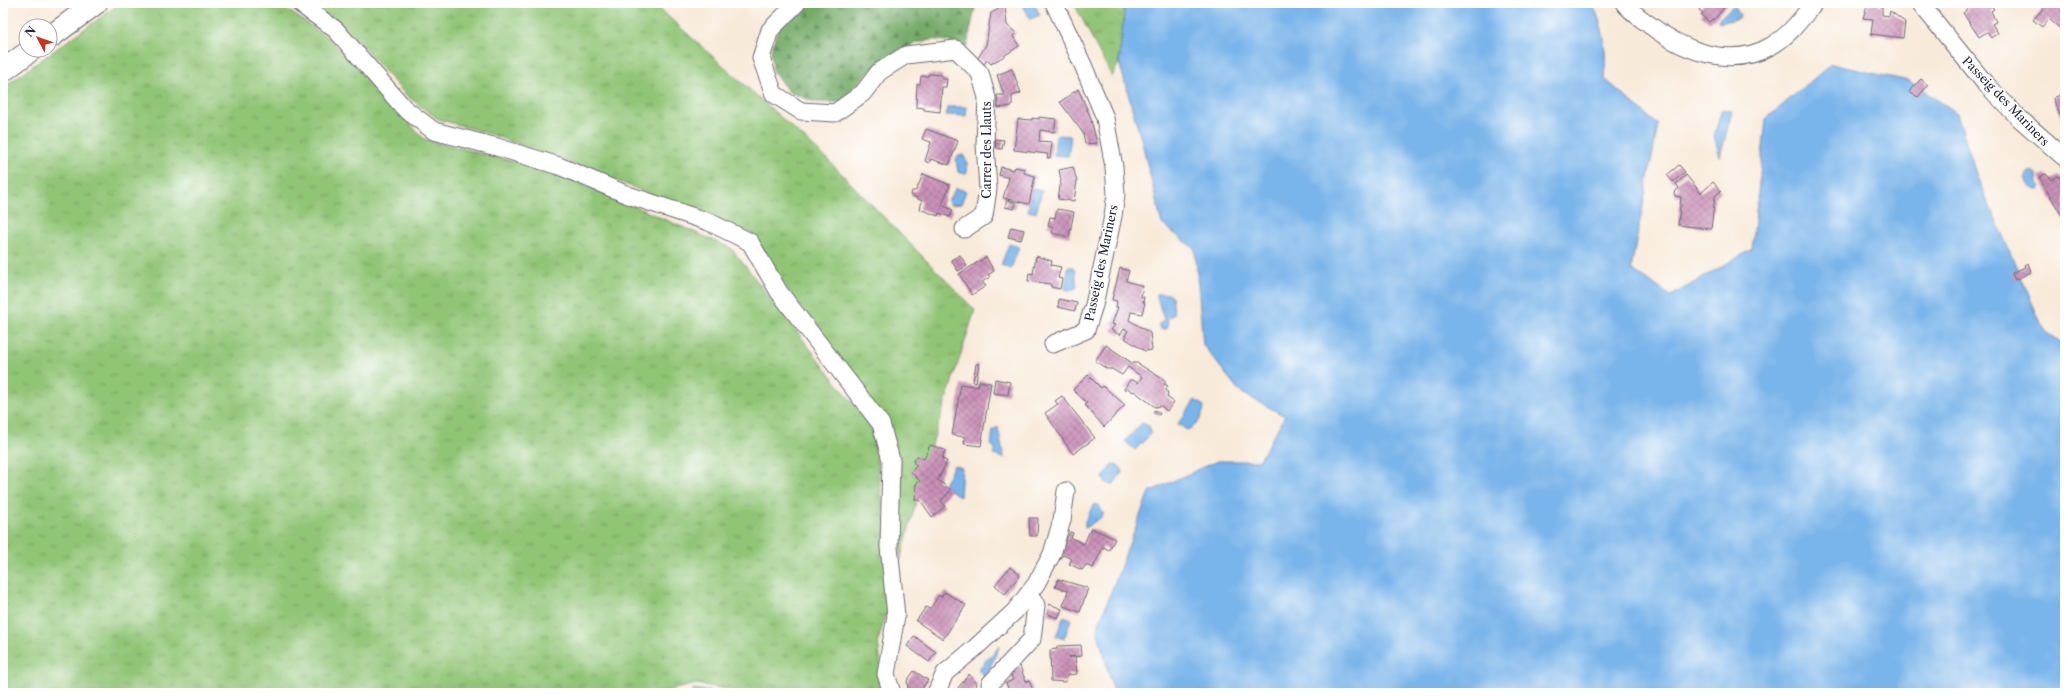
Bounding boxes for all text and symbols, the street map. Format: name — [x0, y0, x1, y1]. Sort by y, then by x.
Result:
north arrow — [18, 18, 58, 58]
text: N — [22, 23, 39, 40]
street label: Passeig des Mariners — [1959, 53, 2053, 149]
street label: Carrer des Llauts — [979, 101, 994, 199]
street label: Passeig des Mariners — [1081, 204, 1121, 322]

